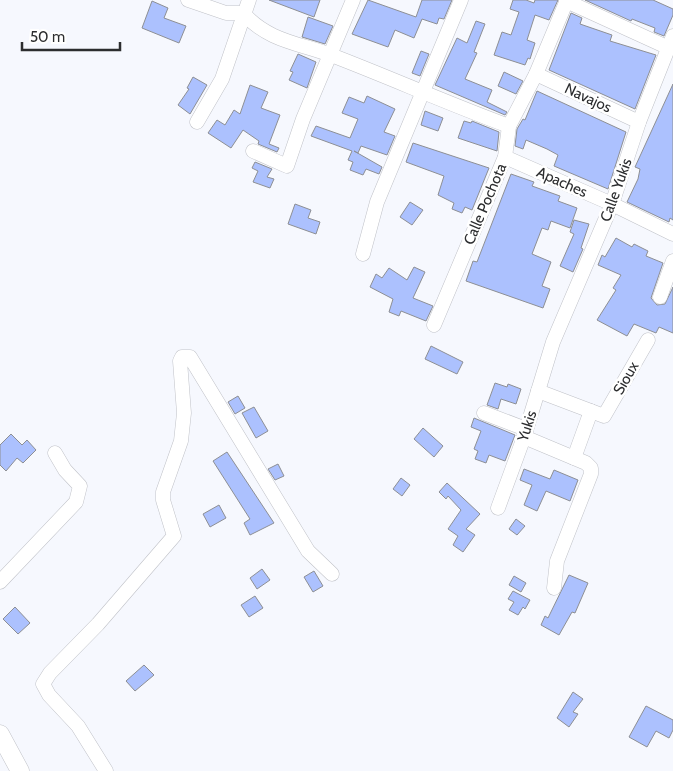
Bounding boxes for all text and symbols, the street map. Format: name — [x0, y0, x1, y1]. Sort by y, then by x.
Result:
scale bar — [22, 20, 120, 52]
text: 50 m — [30, 28, 65, 46]
street label: Navajos — [562, 79, 614, 117]
street label: Calle Yukis — [596, 156, 636, 224]
street label: Calle Pochota — [460, 160, 510, 247]
street label: Apaches — [534, 163, 590, 201]
street label: Sioux — [609, 358, 643, 398]
street label: Yukis — [513, 408, 540, 445]

